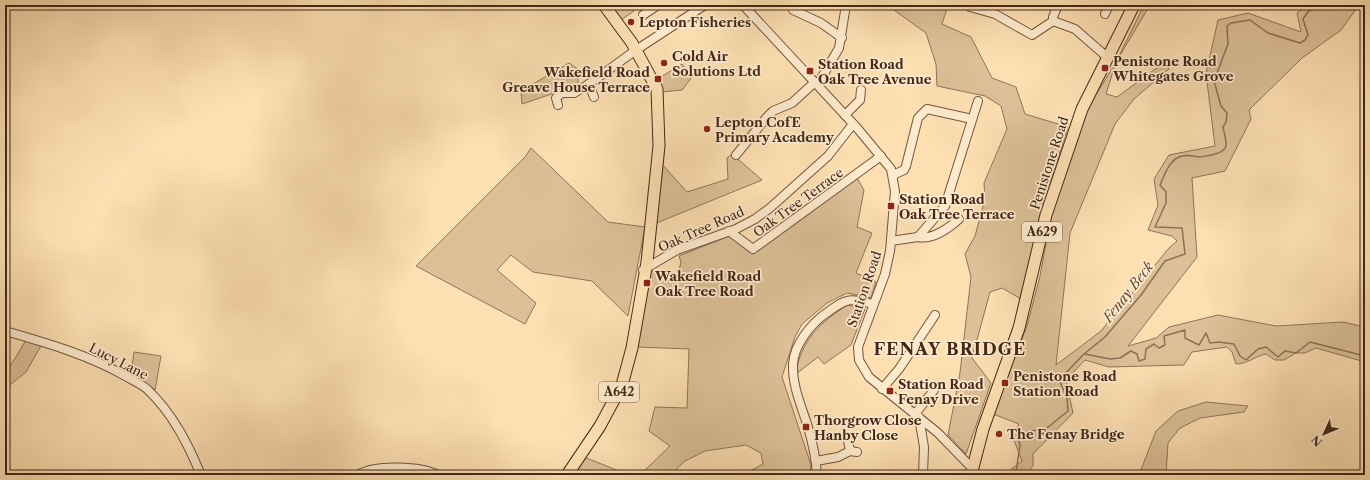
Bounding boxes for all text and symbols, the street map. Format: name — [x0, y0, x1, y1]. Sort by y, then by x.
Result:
place label: Lepton Fisheries — [639, 14, 751, 30]
marker: Lepton Fisheries — [626, 17, 636, 27]
place label: Cold Air Solutions Ltd — [672, 48, 761, 79]
place label: Penistone Road Whitegates Grove — [1112, 53, 1234, 84]
place label: Station Road Oak Tree Avenue — [818, 56, 932, 87]
marker: Cold Air Solutions Ltd — [659, 58, 669, 68]
marker: Penistone Road Whitegates Grove — [1100, 63, 1110, 73]
place label: Wakefield Road Greave House Terrace — [502, 64, 650, 95]
marker: Station Road Oak Tree Avenue — [805, 66, 815, 76]
marker: Wakefield Road Greave House Terrace — [653, 74, 663, 84]
place label: Lepton CofE Primary Academy — [715, 114, 835, 145]
street label: Penistone Road — [1026, 114, 1072, 212]
marker: Lepton CofE Primary Academy — [702, 124, 712, 134]
street label: Oak Tree Terrace — [750, 164, 846, 240]
place label: Station Road Oak Tree Terrace — [899, 191, 1015, 222]
marker: Station Road Oak Tree Terrace — [886, 201, 896, 211]
street label: Oak Tree Road — [656, 203, 747, 255]
road number: A629 — [1022, 222, 1062, 242]
street label: Station Road — [843, 249, 885, 329]
water label: Fenay Beck — [1098, 257, 1158, 327]
place label: Wakefield Road Oak Tree Road — [654, 268, 762, 299]
marker: Wakefield Road Oak Tree Road — [642, 278, 652, 288]
street label: Lucy Lane — [87, 339, 151, 383]
district label: FENAY BRIDGE — [874, 339, 1026, 359]
place label: Penistone Road Station Road — [1013, 368, 1117, 399]
place label: Station Road Fenay Drive — [898, 376, 984, 407]
marker: Penistone Road Station Road — [1000, 378, 1010, 388]
road number: A642 — [599, 382, 639, 402]
marker: Station Road Fenay Drive — [885, 386, 895, 396]
place label: Thorgrow Close Hanby Close — [814, 412, 922, 443]
north arrow — [1304, 414, 1344, 454]
marker: Thorgrow Close Hanby Close — [801, 422, 811, 432]
place label: The Fenay Bridge — [1007, 426, 1125, 442]
marker: The Fenay Bridge — [994, 429, 1004, 439]
text: N — [1308, 432, 1325, 449]

